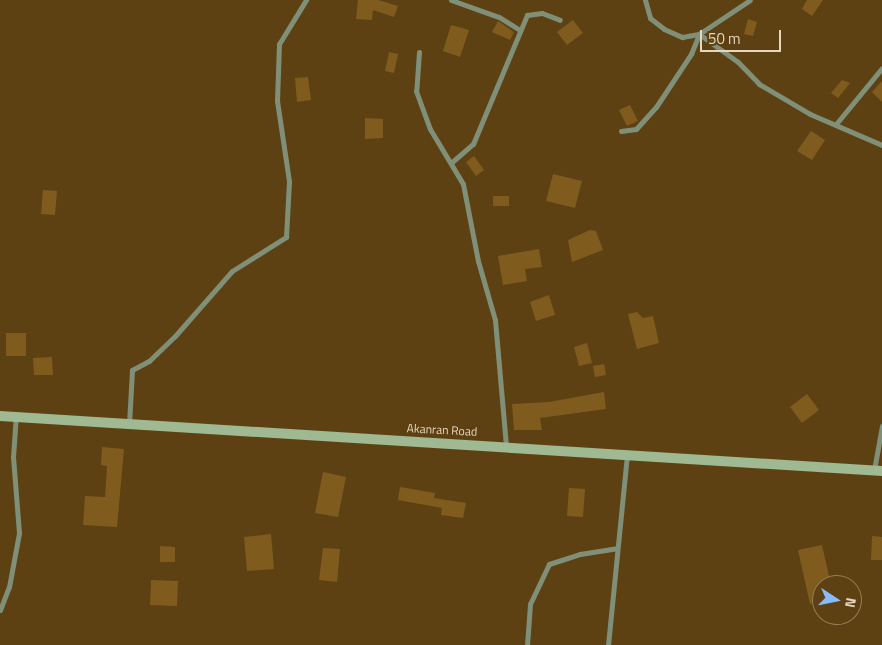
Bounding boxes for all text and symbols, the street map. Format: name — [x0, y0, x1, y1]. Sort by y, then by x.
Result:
scale bar — [702, 20, 783, 52]
text: 50 m — [708, 27, 741, 50]
street label: Akanran Road — [406, 421, 478, 439]
north arrow — [812, 575, 862, 625]
text: N — [840, 596, 862, 610]

